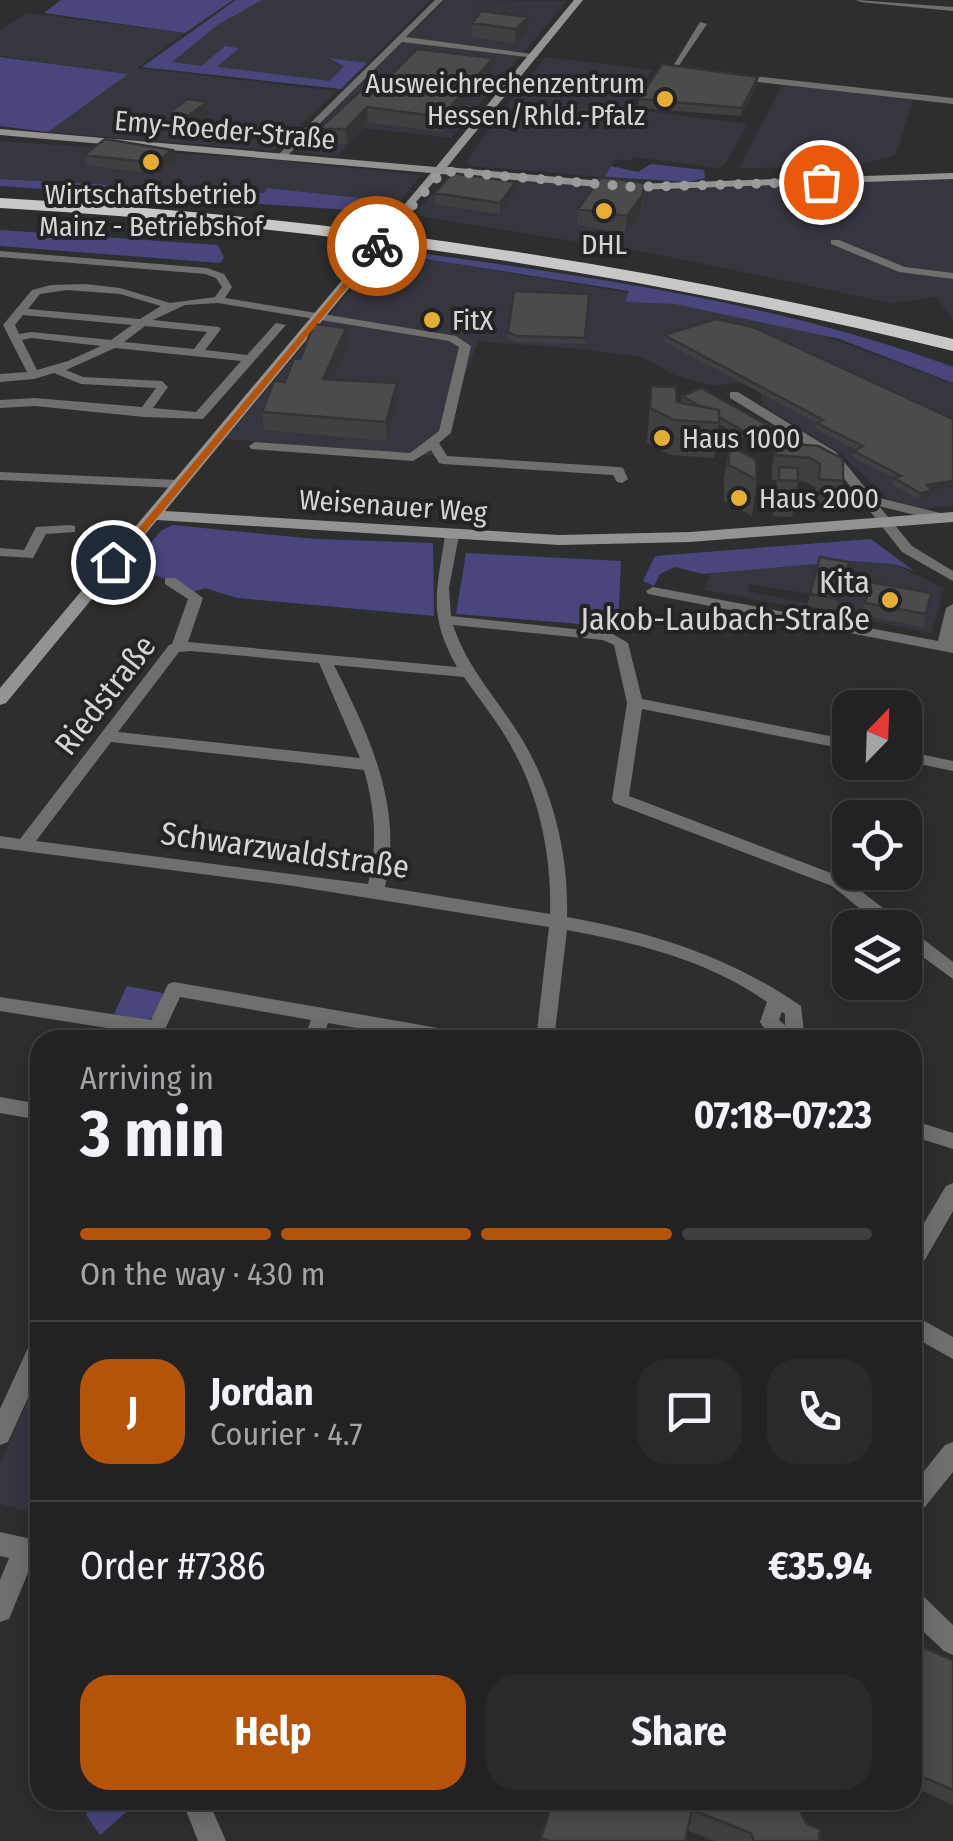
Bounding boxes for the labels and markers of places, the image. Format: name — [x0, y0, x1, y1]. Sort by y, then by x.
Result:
place label: Ausweichrechenzentrum Hessen/Rhld.-Pfalz — [365, 67, 645, 132]
marker: Ausweichrechenzentrum Hessen/Rhld.-Pfalz — [654, 88, 676, 110]
pin — [779, 140, 864, 225]
marker: Wirtschaftsbetrieb Mainz - Betriebshof — [140, 151, 162, 173]
place label: Wirtschaftsbetrieb Mainz - Betriebshof — [39, 178, 265, 243]
marker: DHL — [593, 200, 615, 222]
place label: DHL — [581, 228, 627, 261]
place label: FitX — [452, 304, 494, 337]
marker: FitX — [421, 309, 443, 331]
place label: Haus 1000 — [682, 422, 801, 455]
marker: Haus 1000 — [651, 427, 673, 449]
place label: Haus 2000 — [759, 482, 879, 515]
marker: Haus 2000 — [728, 487, 750, 509]
pin — [71, 520, 156, 605]
place label: Kita Jakob-Laubach-Straße — [580, 563, 870, 638]
marker: Kita Jakob-Laubach-Straße — [879, 589, 901, 611]

